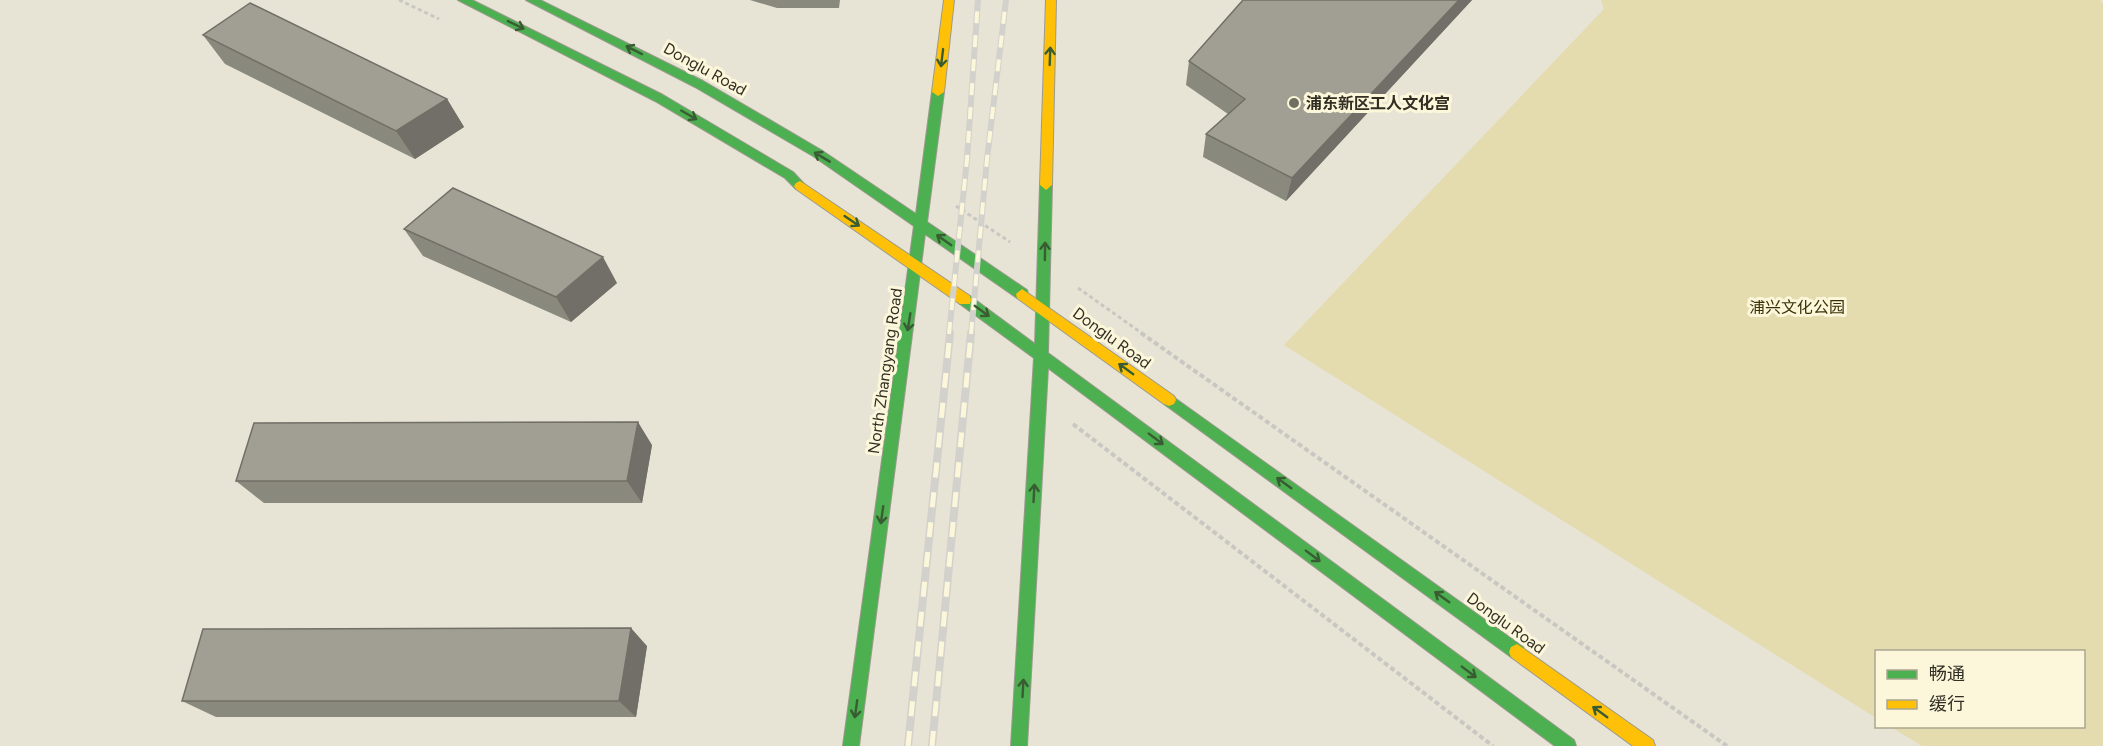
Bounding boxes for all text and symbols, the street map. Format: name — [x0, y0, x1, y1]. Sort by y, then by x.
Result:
one-way arrow — [507, 19, 525, 31]
street label: Donglu Road — [660, 38, 750, 100]
one-way arrow — [626, 44, 644, 55]
one-way arrow — [1044, 46, 1055, 66]
one-way arrow — [936, 48, 947, 68]
place label: 浦东新区工人文化宫 — [1306, 94, 1450, 113]
marker: 浦东新区工人文化宫 — [1287, 96, 1301, 110]
one-way arrow — [680, 109, 697, 121]
one-way arrow — [814, 150, 831, 162]
one-way arrow — [843, 215, 860, 227]
one-way arrow — [936, 234, 953, 246]
one-way arrow — [1039, 241, 1051, 261]
street label: North Zhangyang Road — [864, 287, 906, 455]
park label: 浦兴文化公园 — [1749, 298, 1845, 317]
street label: Donglu Road — [1069, 303, 1155, 373]
one-way arrow — [973, 305, 989, 317]
one-way arrow — [903, 312, 914, 332]
one-way arrow — [1118, 362, 1134, 375]
one-way arrow — [1148, 433, 1164, 446]
one-way arrow — [1276, 477, 1292, 489]
one-way arrow — [1029, 483, 1040, 503]
one-way arrow — [876, 505, 887, 525]
one-way arrow — [1304, 550, 1320, 562]
street label: Donglu Road — [1463, 588, 1549, 658]
one-way arrow — [1434, 591, 1450, 603]
legend — [1875, 650, 2085, 728]
text: 畅通 — [1929, 663, 1965, 685]
one-way arrow — [1461, 666, 1477, 679]
one-way arrow — [1017, 678, 1028, 698]
text: 缓行 — [1929, 693, 1965, 715]
one-way arrow — [850, 698, 861, 718]
one-way arrow — [1592, 706, 1608, 718]

